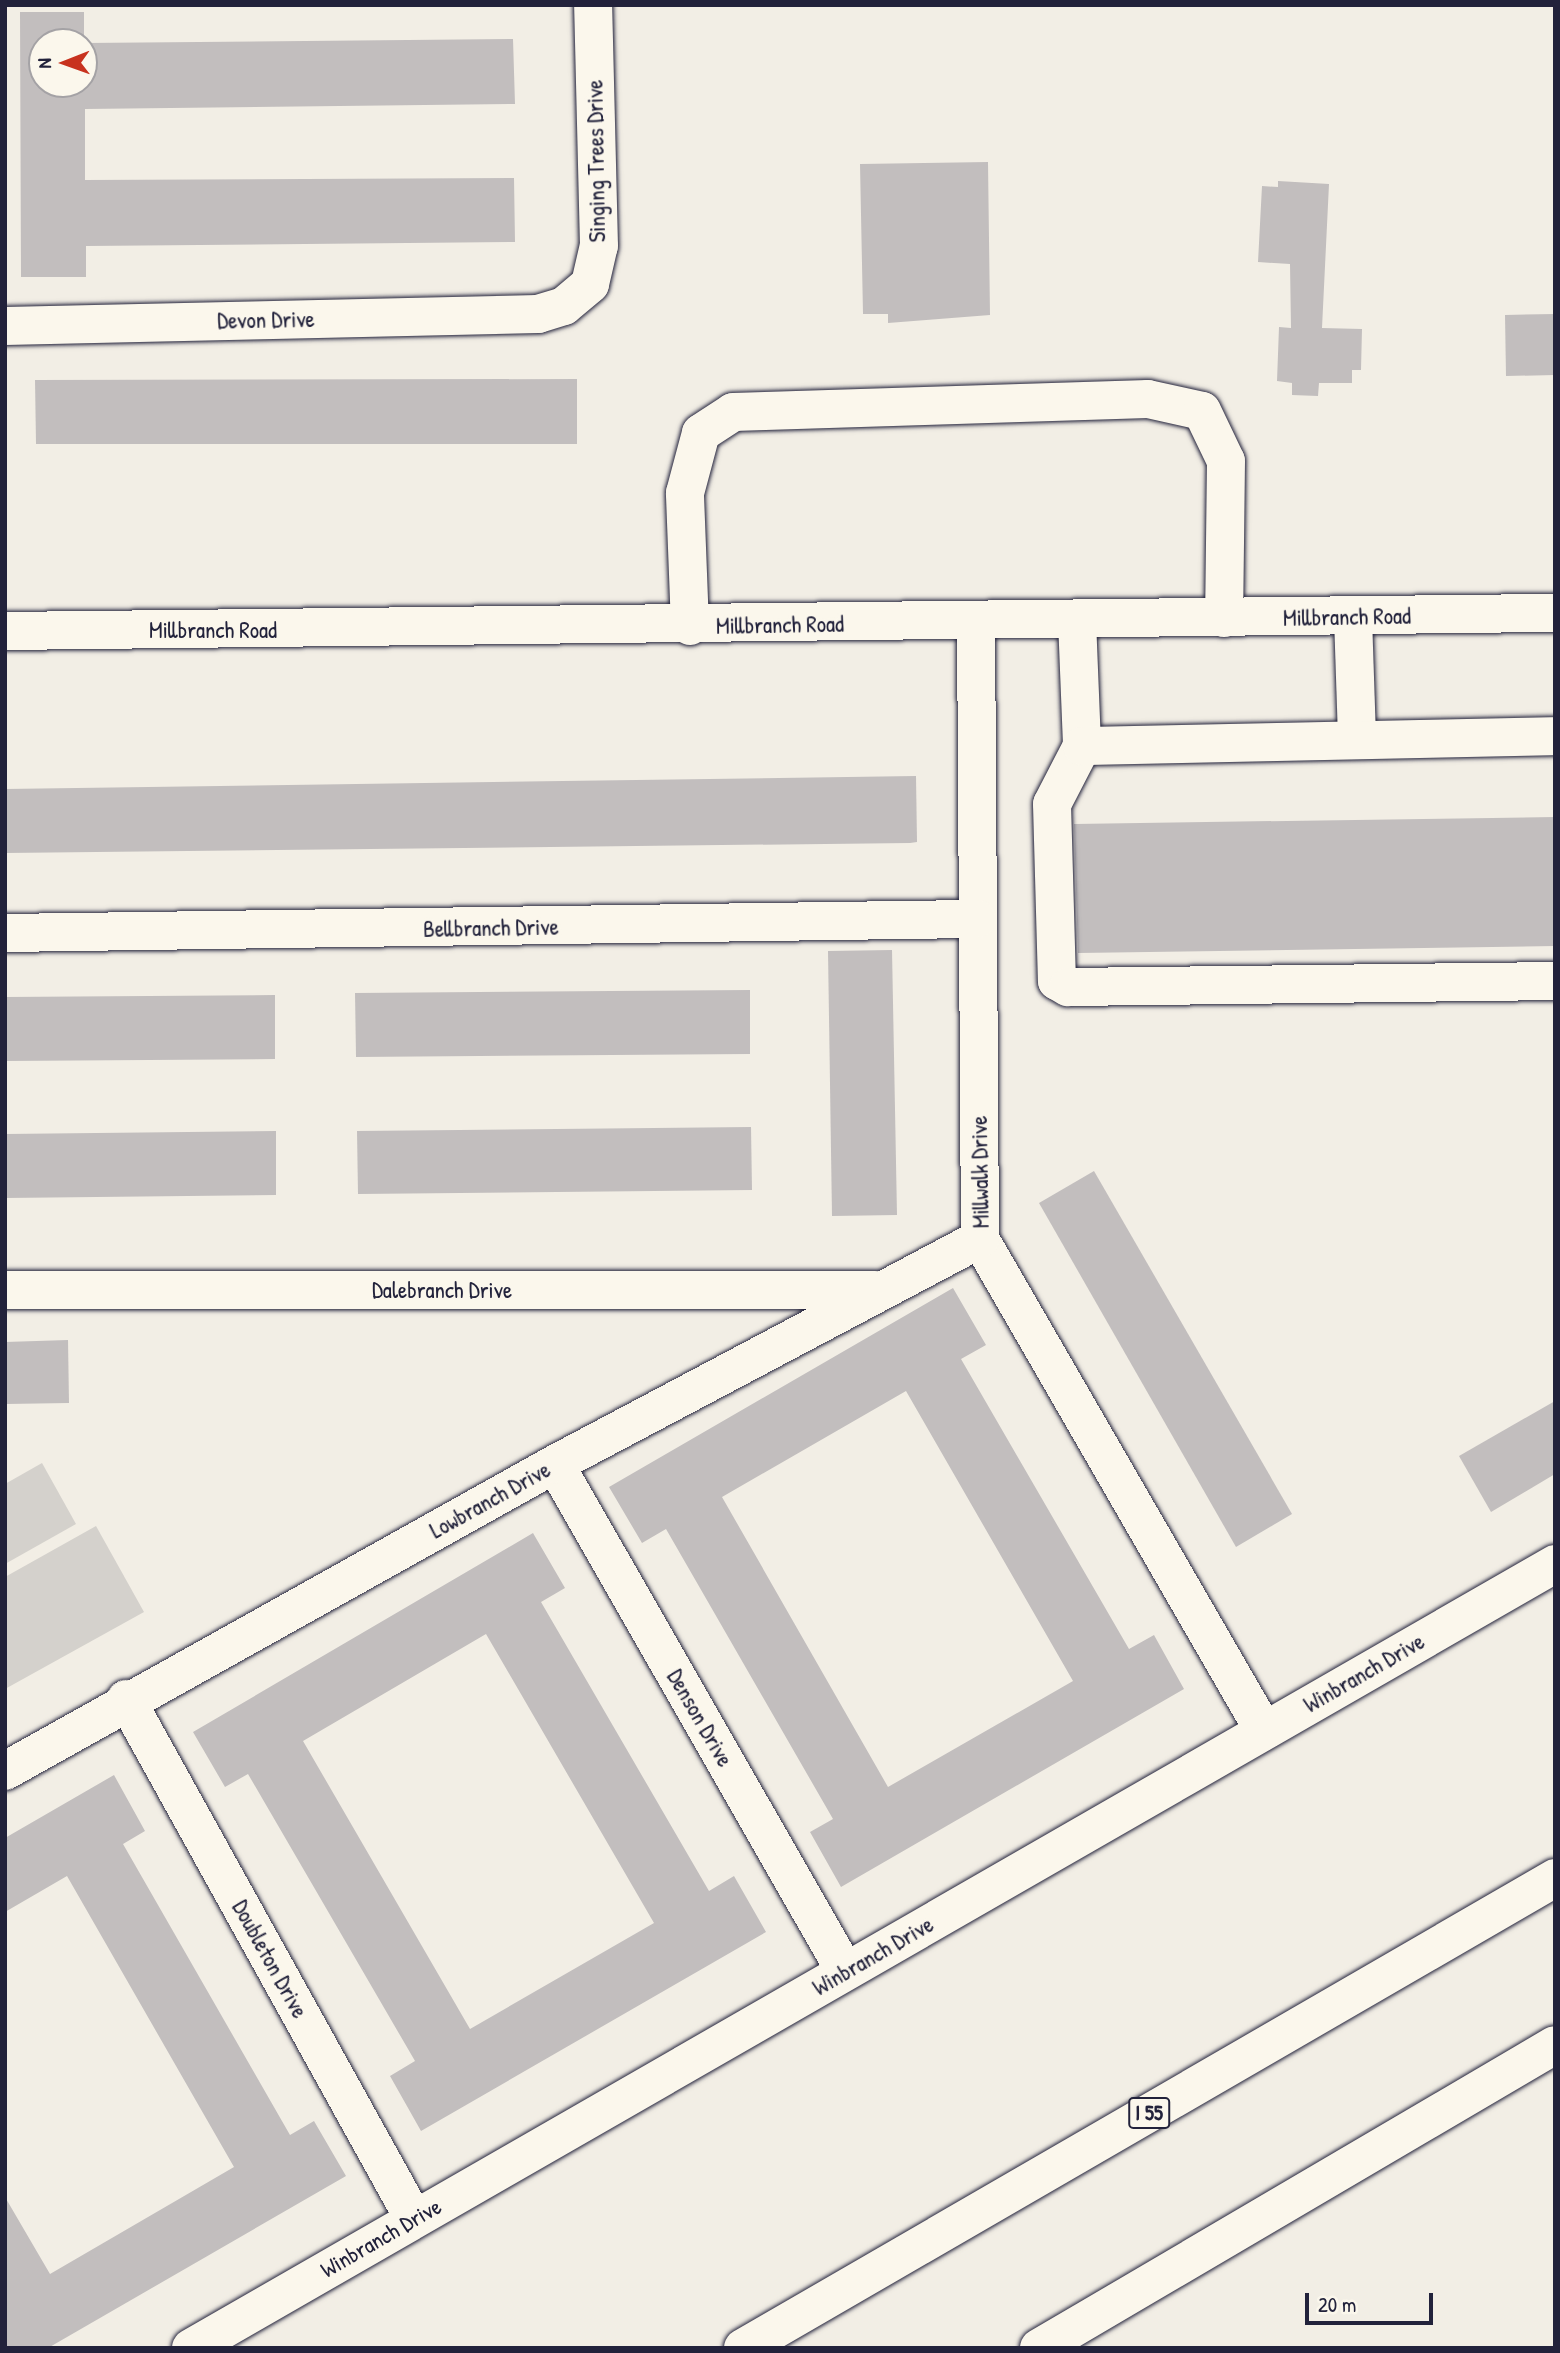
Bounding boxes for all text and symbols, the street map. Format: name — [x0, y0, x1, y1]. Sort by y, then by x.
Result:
north arrow — [28, 28, 98, 98]
text: N — [31, 58, 57, 69]
street label: Singing Trees Drive — [581, 79, 611, 243]
street label: Devon Drive — [217, 305, 315, 335]
street label: Millbranch Road — [1283, 602, 1411, 632]
street label: Millbranch Road — [716, 610, 844, 640]
street label: Millbranch Road — [149, 616, 277, 644]
street label: Bellbranch Drive — [423, 913, 559, 943]
street label: Millwalk Drive — [965, 1115, 995, 1229]
street label: Dalebranch Drive — [372, 1276, 512, 1304]
street label: Lowbranch Drive — [425, 1456, 555, 1544]
street label: Winbranch Drive — [1299, 1627, 1429, 1719]
street label: Denson Drive — [661, 1665, 739, 1771]
street label: Doubleton Drive — [226, 1895, 314, 2023]
street label: Winbranch Drive — [808, 1910, 938, 2002]
road number: I 55 — [1128, 2096, 1170, 2130]
street label: Winbranch Drive — [316, 2192, 446, 2284]
scale bar — [1308, 2280, 1436, 2324]
text: 20 m — [1318, 2290, 1356, 2319]

